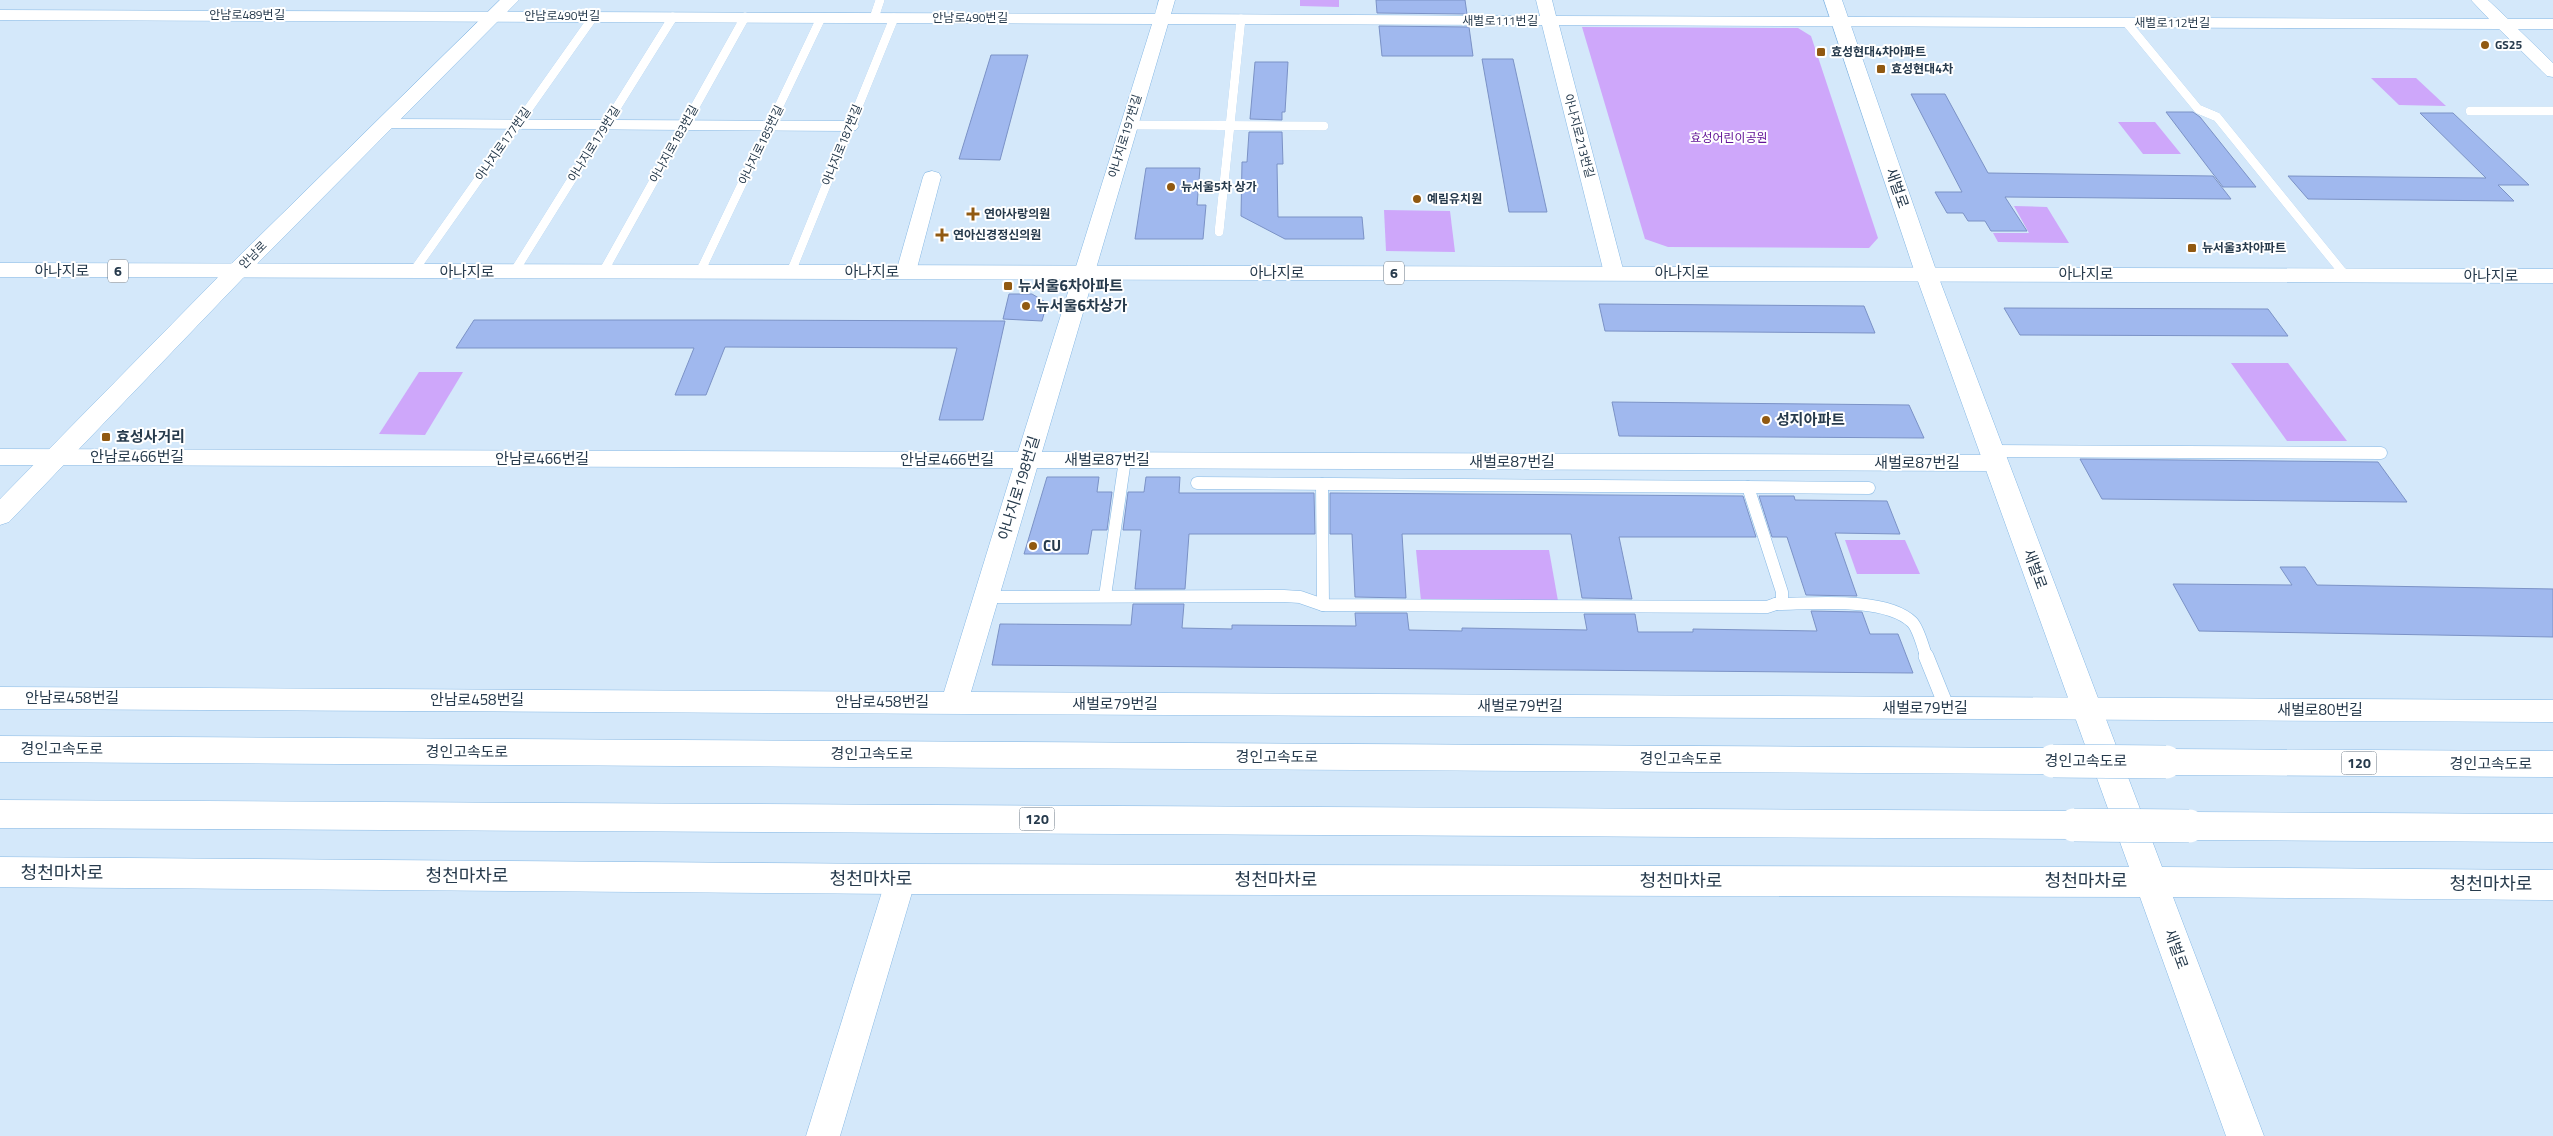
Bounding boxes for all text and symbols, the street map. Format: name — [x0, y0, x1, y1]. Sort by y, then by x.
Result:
street label: 안남로489번길 — [209, 5, 285, 24]
street label: 안남로490번길 — [524, 6, 600, 25]
street label: 안남로490번길 — [932, 8, 1008, 27]
street label: 새벌로111번길 — [1462, 11, 1538, 30]
street label: 새벌로112번길 — [2134, 13, 2210, 32]
place label: GS25 — [2495, 35, 2523, 54]
marker: GS25 — [2479, 39, 2491, 51]
place label: 효성현대4차아파트 — [1831, 42, 1926, 61]
marker: 효성현대4차아파트 — [1815, 46, 1827, 58]
place label: 효성현대4차 — [1891, 59, 1953, 78]
marker: 효성현대4차 — [1875, 63, 1887, 75]
street label: 아나지로197번길 — [1103, 92, 1146, 180]
street label: 아나지로213번길 — [1559, 92, 1600, 180]
street label: 아나지로183번길 — [644, 101, 703, 186]
street label: 아나지로187번길 — [817, 101, 867, 188]
street label: 아나지로179번길 — [563, 102, 625, 185]
street label: 아나지로185번길 — [733, 102, 788, 188]
street label: 아나지로177번길 — [470, 103, 535, 185]
park label: 효성어린이공원 — [1690, 128, 1768, 147]
street label: 새벌로 — [1880, 165, 1915, 211]
place label: 뉴서울5차 상가 — [1181, 177, 1257, 196]
marker: 뉴서울5차 상가 — [1165, 181, 1177, 193]
place label: 예림유치원 — [1427, 189, 1482, 208]
marker: 예림유치원 — [1411, 193, 1423, 205]
place label: 연아사랑의원 — [984, 204, 1050, 223]
marker: 연아사랑의원 — [966, 207, 980, 221]
place label: 연아신경정신의원 — [953, 225, 1041, 244]
marker: 연아신경정신의원 — [935, 228, 949, 242]
street label: 안남로 — [234, 236, 271, 273]
place label: 뉴서울3차아파트 — [2202, 238, 2286, 257]
marker: 뉴서울3차아파트 — [2186, 242, 2198, 254]
street label: 아나지로 — [34, 259, 90, 282]
road number: 6 — [108, 260, 128, 282]
street label: 아나지로 — [439, 260, 495, 283]
street label: 아나지로 — [844, 260, 900, 283]
street label: 아나지로 — [1249, 261, 1305, 284]
street label: 아나지로 — [1654, 261, 1710, 284]
road number: 6 — [1384, 262, 1404, 284]
street label: 아나지로 — [2058, 262, 2114, 285]
street label: 아나지로 — [2463, 264, 2519, 287]
place label: 뉴서울6차아파트 — [1018, 274, 1123, 297]
marker: 뉴서울6차아파트 — [1002, 280, 1014, 292]
place label: 뉴서울6차상가 — [1036, 294, 1127, 317]
marker: 뉴서울6차상가 — [1020, 300, 1032, 312]
place label: 성지아파트 — [1776, 408, 1845, 431]
marker: 성지아파트 — [1760, 414, 1772, 426]
place label: 효성사거리 — [116, 425, 185, 448]
marker: 효성사거리 — [100, 431, 112, 443]
street label: 아나지로198번길 — [992, 433, 1045, 543]
street label: 안남로466번길 — [90, 445, 184, 468]
street label: 안남로466번길 — [495, 447, 589, 470]
street label: 안남로466번길 — [900, 448, 994, 471]
street label: 새벌로87번길 — [1064, 448, 1150, 471]
street label: 새벌로87번길 — [1469, 450, 1555, 473]
street label: 새벌로87번길 — [1874, 451, 1960, 474]
place label: CU — [1043, 534, 1061, 557]
marker: CU — [1027, 540, 1039, 552]
street label: 새벌로 — [2018, 545, 2053, 592]
street label: 안남로458번길 — [25, 686, 119, 709]
street label: 안남로458번길 — [430, 688, 524, 711]
street label: 안남로458번길 — [835, 690, 929, 713]
street label: 새벌로79번길 — [1072, 692, 1158, 715]
street label: 새벌로79번길 — [1477, 694, 1563, 717]
street label: 새벌로79번길 — [1882, 696, 1968, 719]
street label: 새벌로80번길 — [2277, 698, 2363, 721]
street label: 경인고속도로 — [21, 737, 103, 760]
street label: 경인고속도로 — [426, 740, 508, 763]
street label: 경인고속도로 — [831, 742, 913, 765]
street label: 경인고속도로 — [1236, 745, 1318, 768]
street label: 경인고속도로 — [1640, 747, 1722, 770]
street label: 경인고속도로 — [2045, 749, 2127, 772]
road number: 120 — [2342, 751, 2376, 774]
street label: 경인고속도로 — [2450, 752, 2532, 775]
road number: 120 — [1020, 808, 1054, 831]
street label: 청천마차로 — [21, 859, 103, 886]
street label: 청천마차로 — [426, 862, 508, 889]
street label: 청천마차로 — [830, 865, 912, 892]
street label: 청천마차로 — [1235, 866, 1317, 893]
street label: 청천마차로 — [1640, 867, 1722, 894]
street label: 청천마차로 — [2045, 867, 2127, 894]
street label: 청천마차로 — [2450, 870, 2532, 897]
street label: 새벌로 — [2159, 925, 2194, 972]

